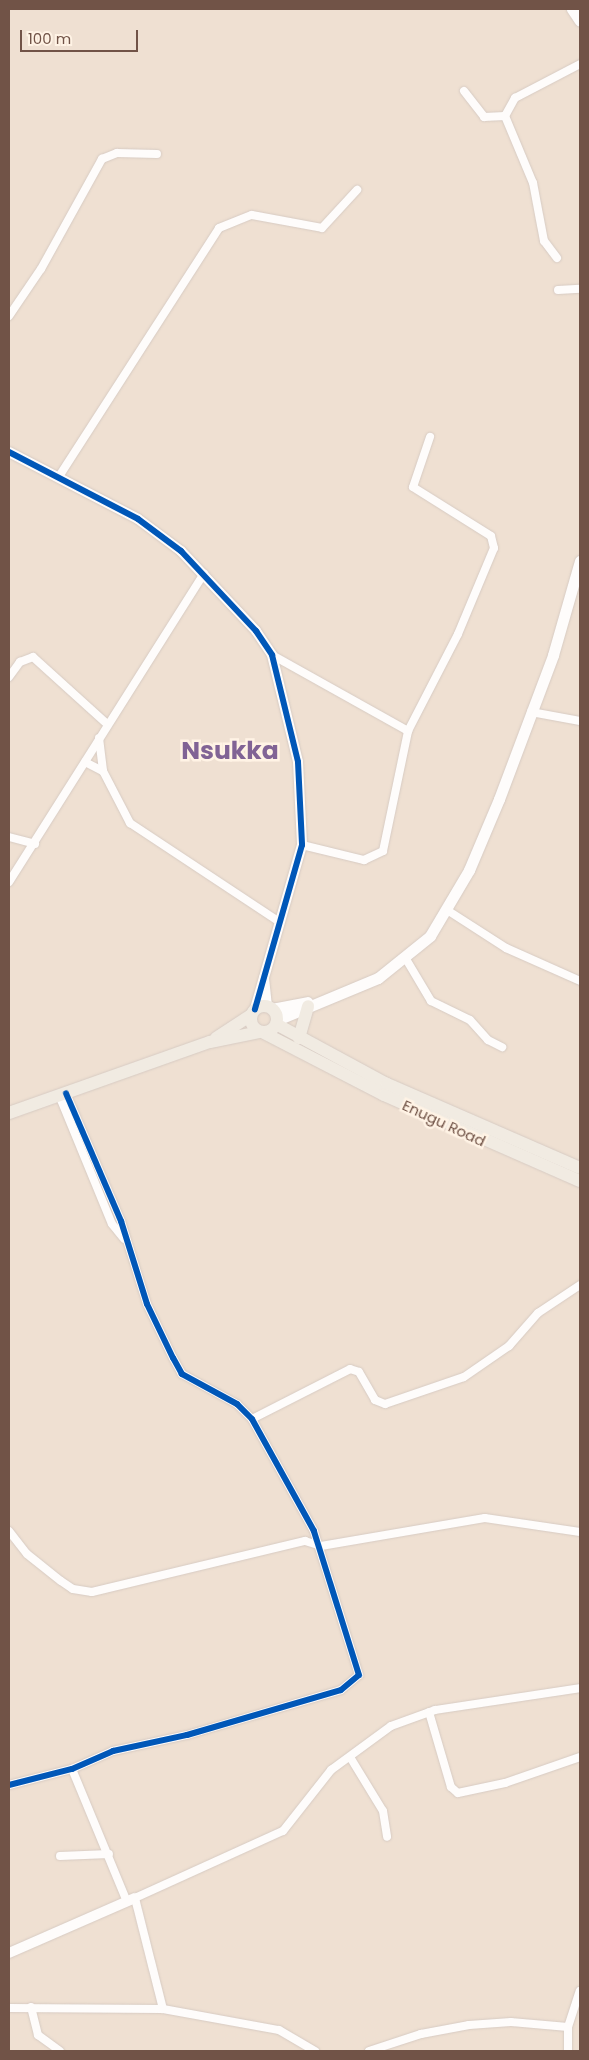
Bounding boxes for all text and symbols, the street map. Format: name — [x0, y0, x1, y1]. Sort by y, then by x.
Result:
scale bar — [22, 20, 140, 52]
text: 100 m — [28, 28, 71, 49]
district label: Nsukka — [181, 736, 279, 766]
street label: Enugu Road — [400, 1096, 488, 1150]

